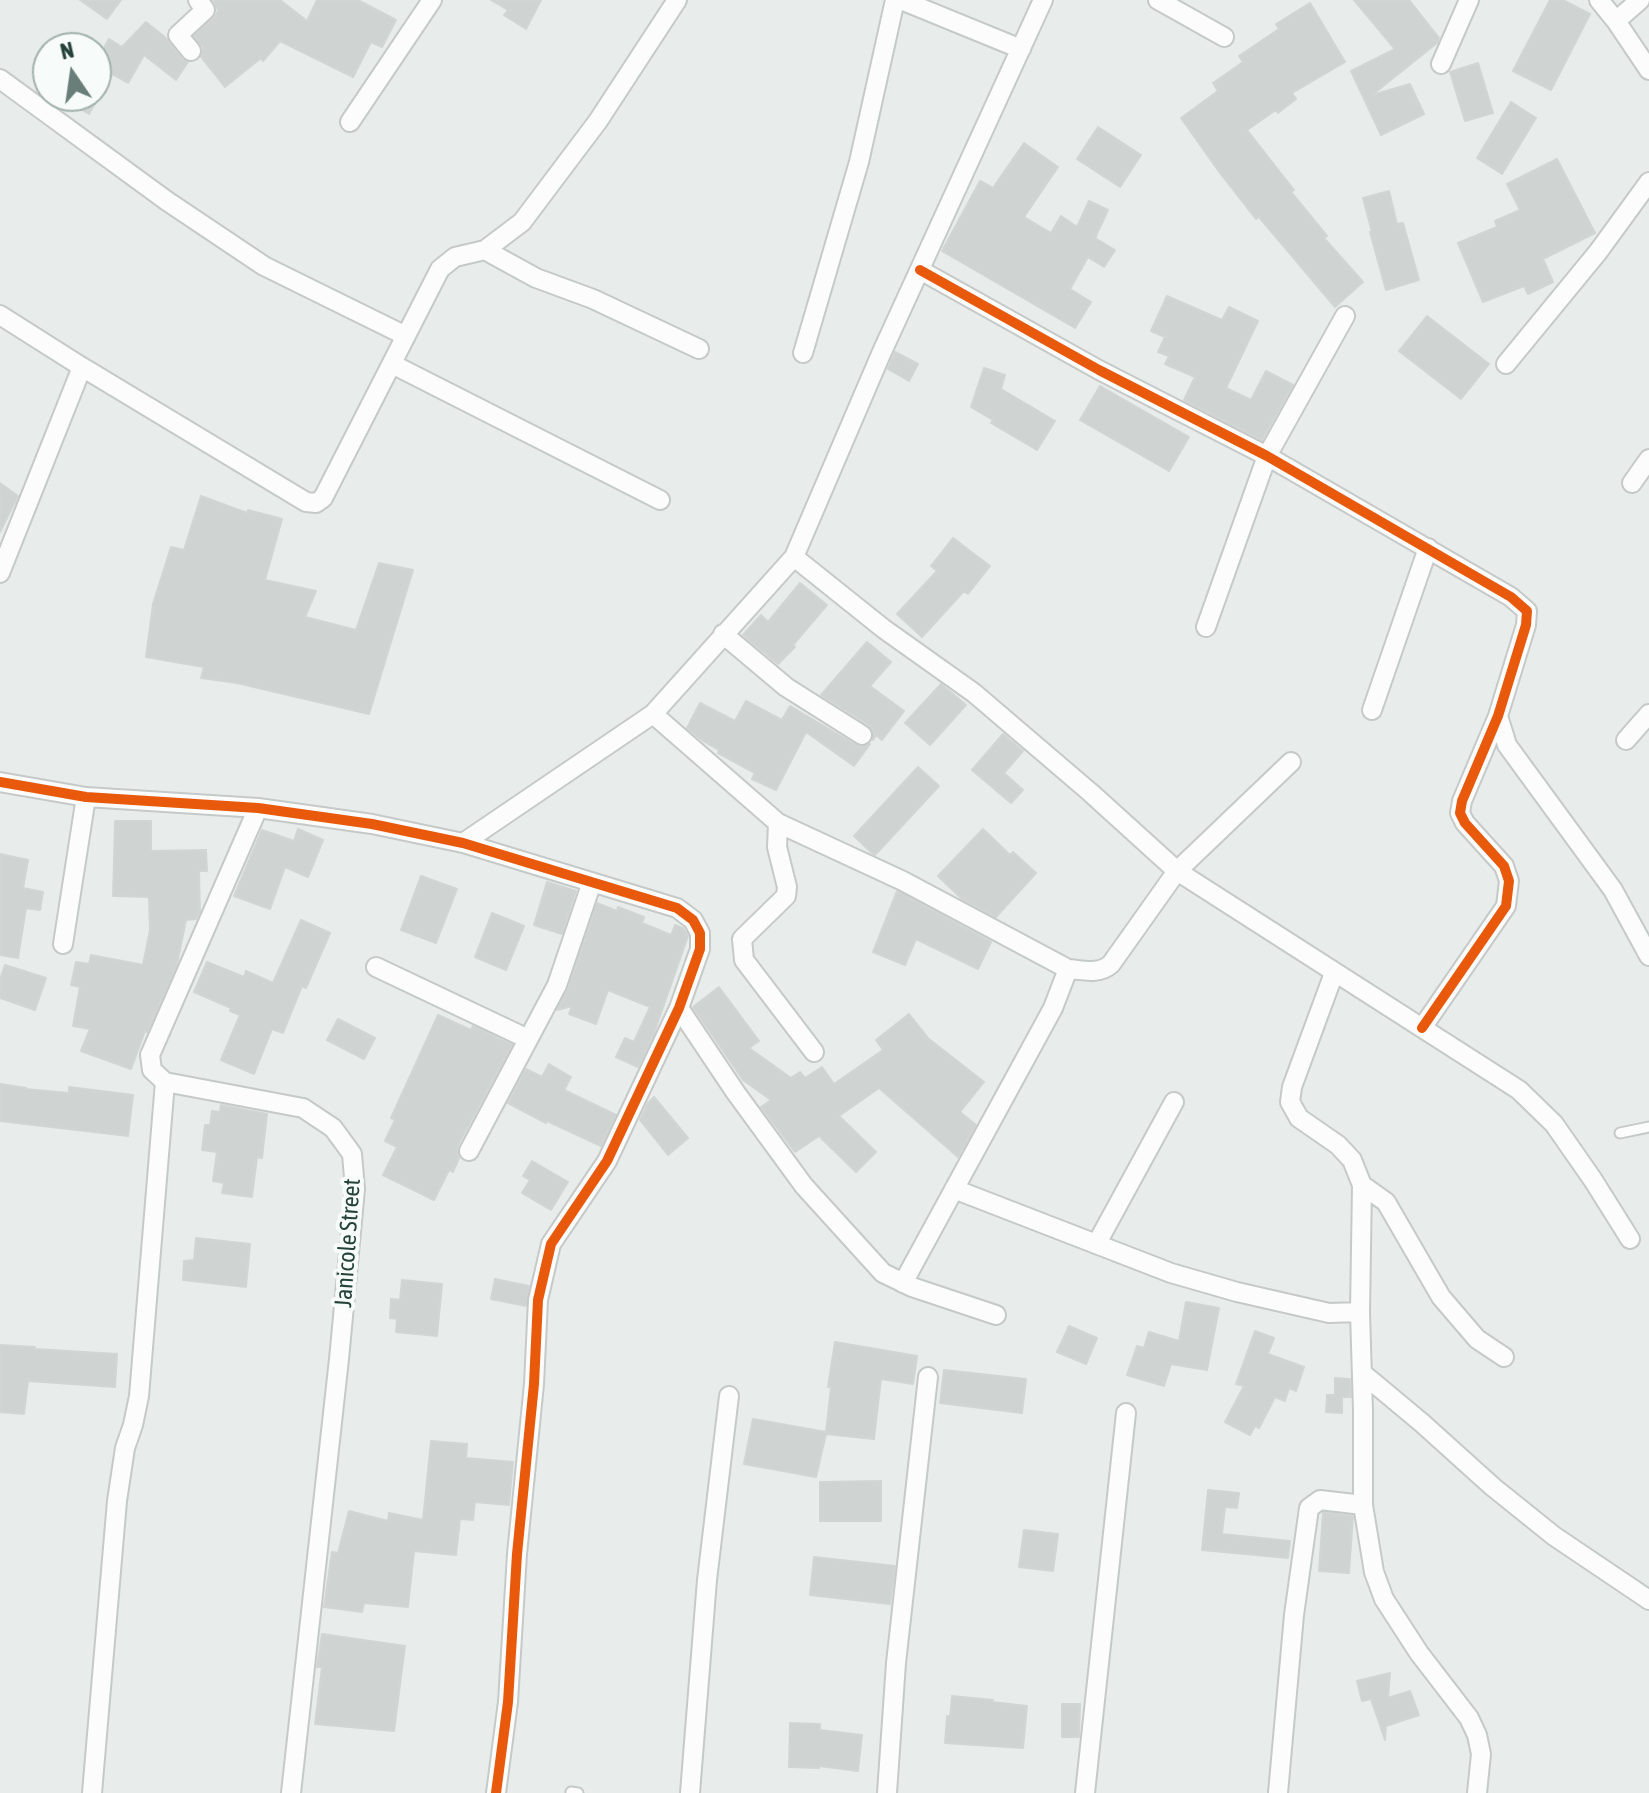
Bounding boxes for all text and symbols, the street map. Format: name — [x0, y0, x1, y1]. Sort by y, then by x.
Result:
north arrow — [32, 32, 112, 112]
text: N — [58, 36, 76, 65]
street label: Janicole Street — [329, 1178, 367, 1308]

